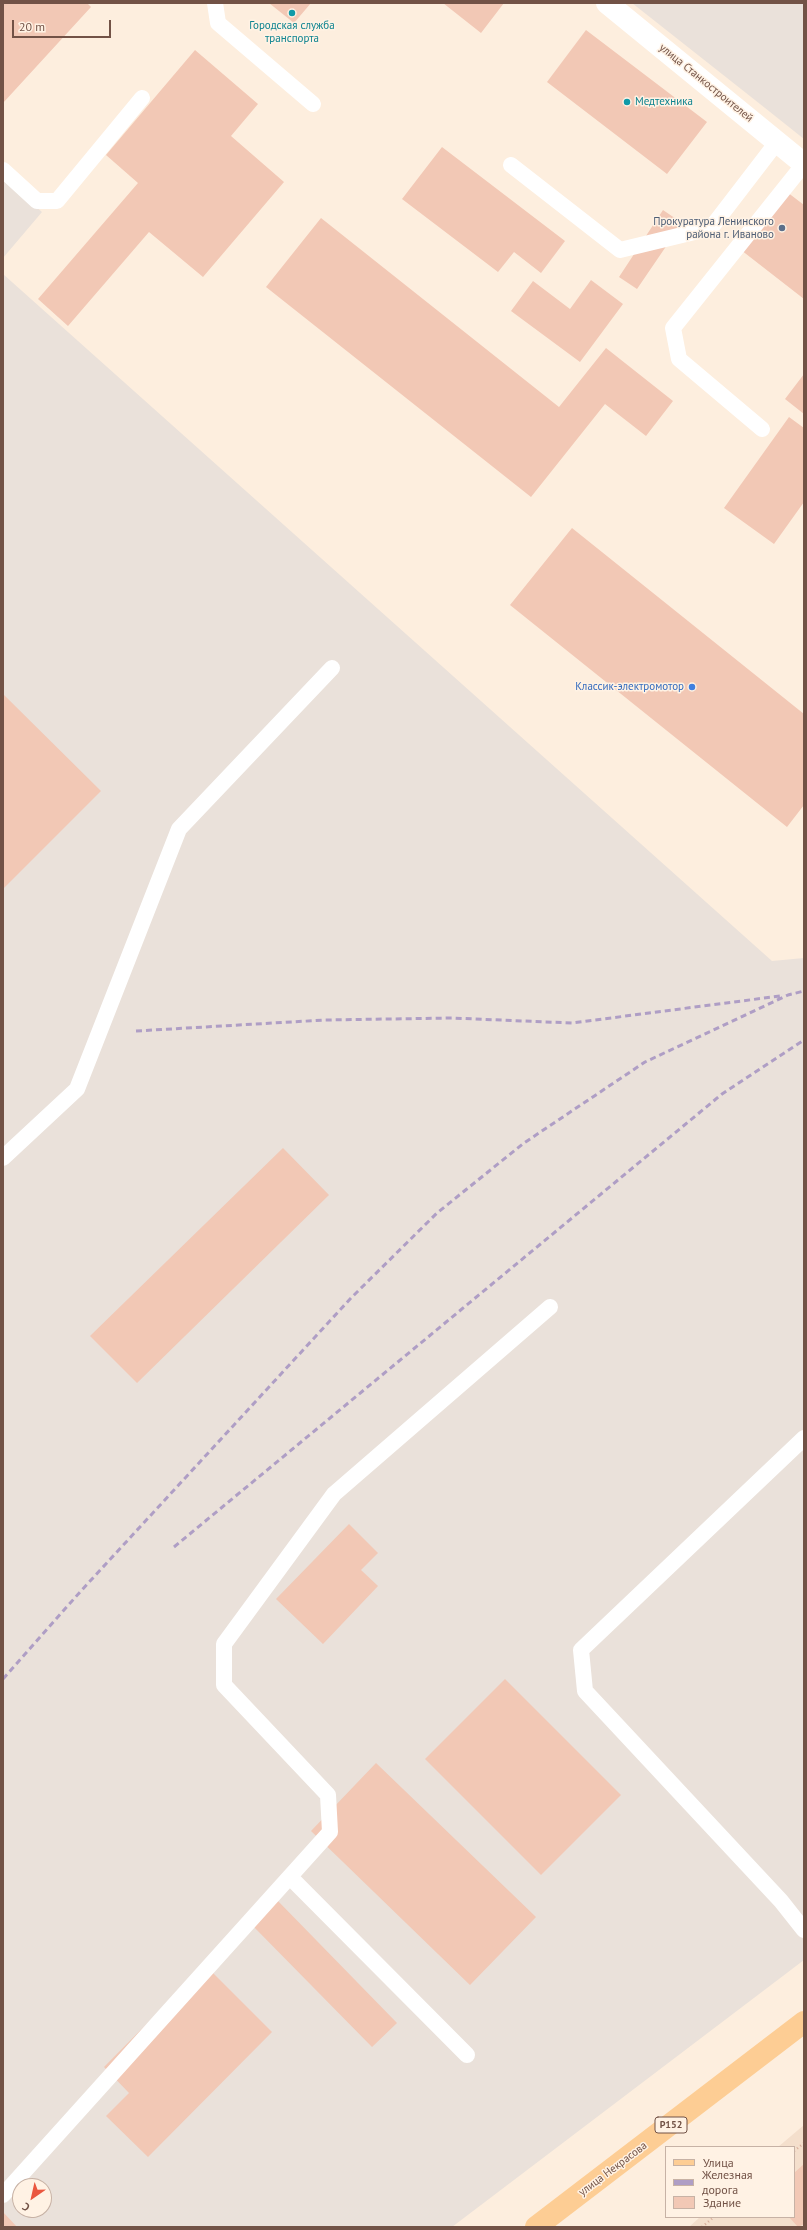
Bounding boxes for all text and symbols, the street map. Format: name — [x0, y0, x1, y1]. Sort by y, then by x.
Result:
marker: Городская служба транспорта — [287, 8, 297, 18]
scale bar — [14, 12, 113, 38]
text: 20 m — [19, 19, 45, 34]
place label: Городская служба транспорта — [249, 19, 335, 45]
street label: улица Станкостроителей — [656, 41, 756, 125]
place label: Медтехника — [635, 95, 693, 109]
marker: Медтехника — [622, 97, 632, 107]
place label: Прокуратура Ленинского района г. Иваново — [653, 215, 774, 241]
marker: Прокуратура Ленинского района г. Иваново — [777, 223, 787, 233]
place label: Классик-электромотор — [575, 680, 684, 694]
marker: Классик-электромотор — [687, 682, 697, 692]
road number: Р152 — [655, 2117, 687, 2133]
street label: улица Некрасова — [576, 2139, 650, 2199]
legend — [665, 2146, 795, 2218]
text: Улица — [703, 2155, 734, 2170]
text: Железная дорога — [702, 2167, 753, 2197]
north arrow — [12, 2178, 52, 2218]
text: Здание — [703, 2195, 741, 2210]
text: С — [19, 2200, 32, 2215]

